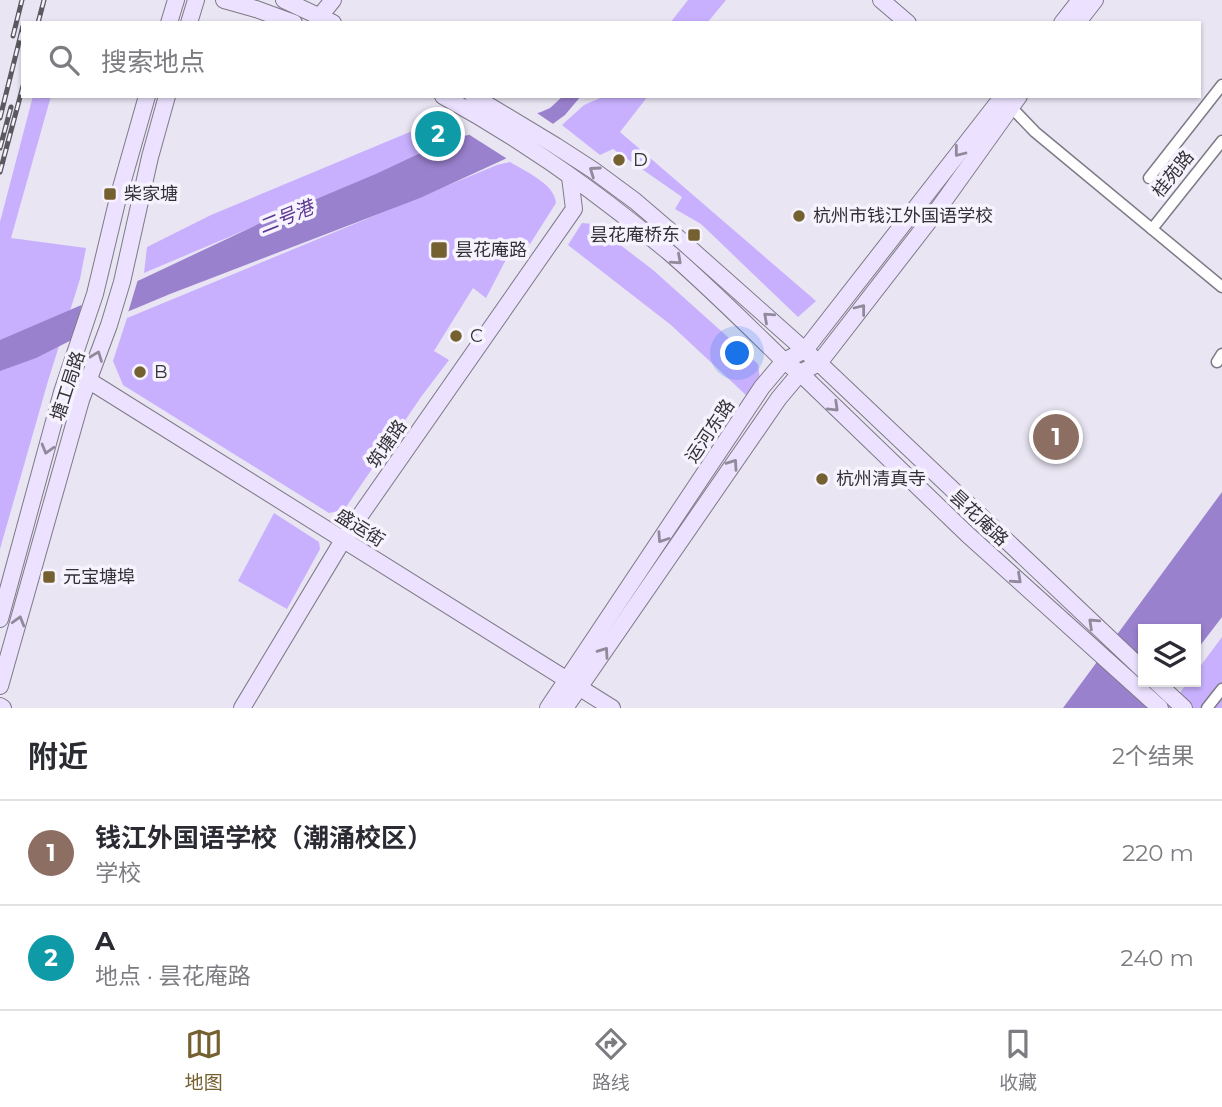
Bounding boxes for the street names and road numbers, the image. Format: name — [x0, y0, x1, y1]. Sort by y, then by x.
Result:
street label: 桂苑路 — [1147, 146, 1199, 202]
street label: 塘工局路 — [46, 348, 90, 424]
street label: 运河东路 — [681, 395, 739, 467]
street label: 筑塘路 — [363, 416, 411, 472]
street label: 昙花庵路 — [945, 485, 1013, 551]
street label: 盛运街 — [331, 504, 389, 552]

